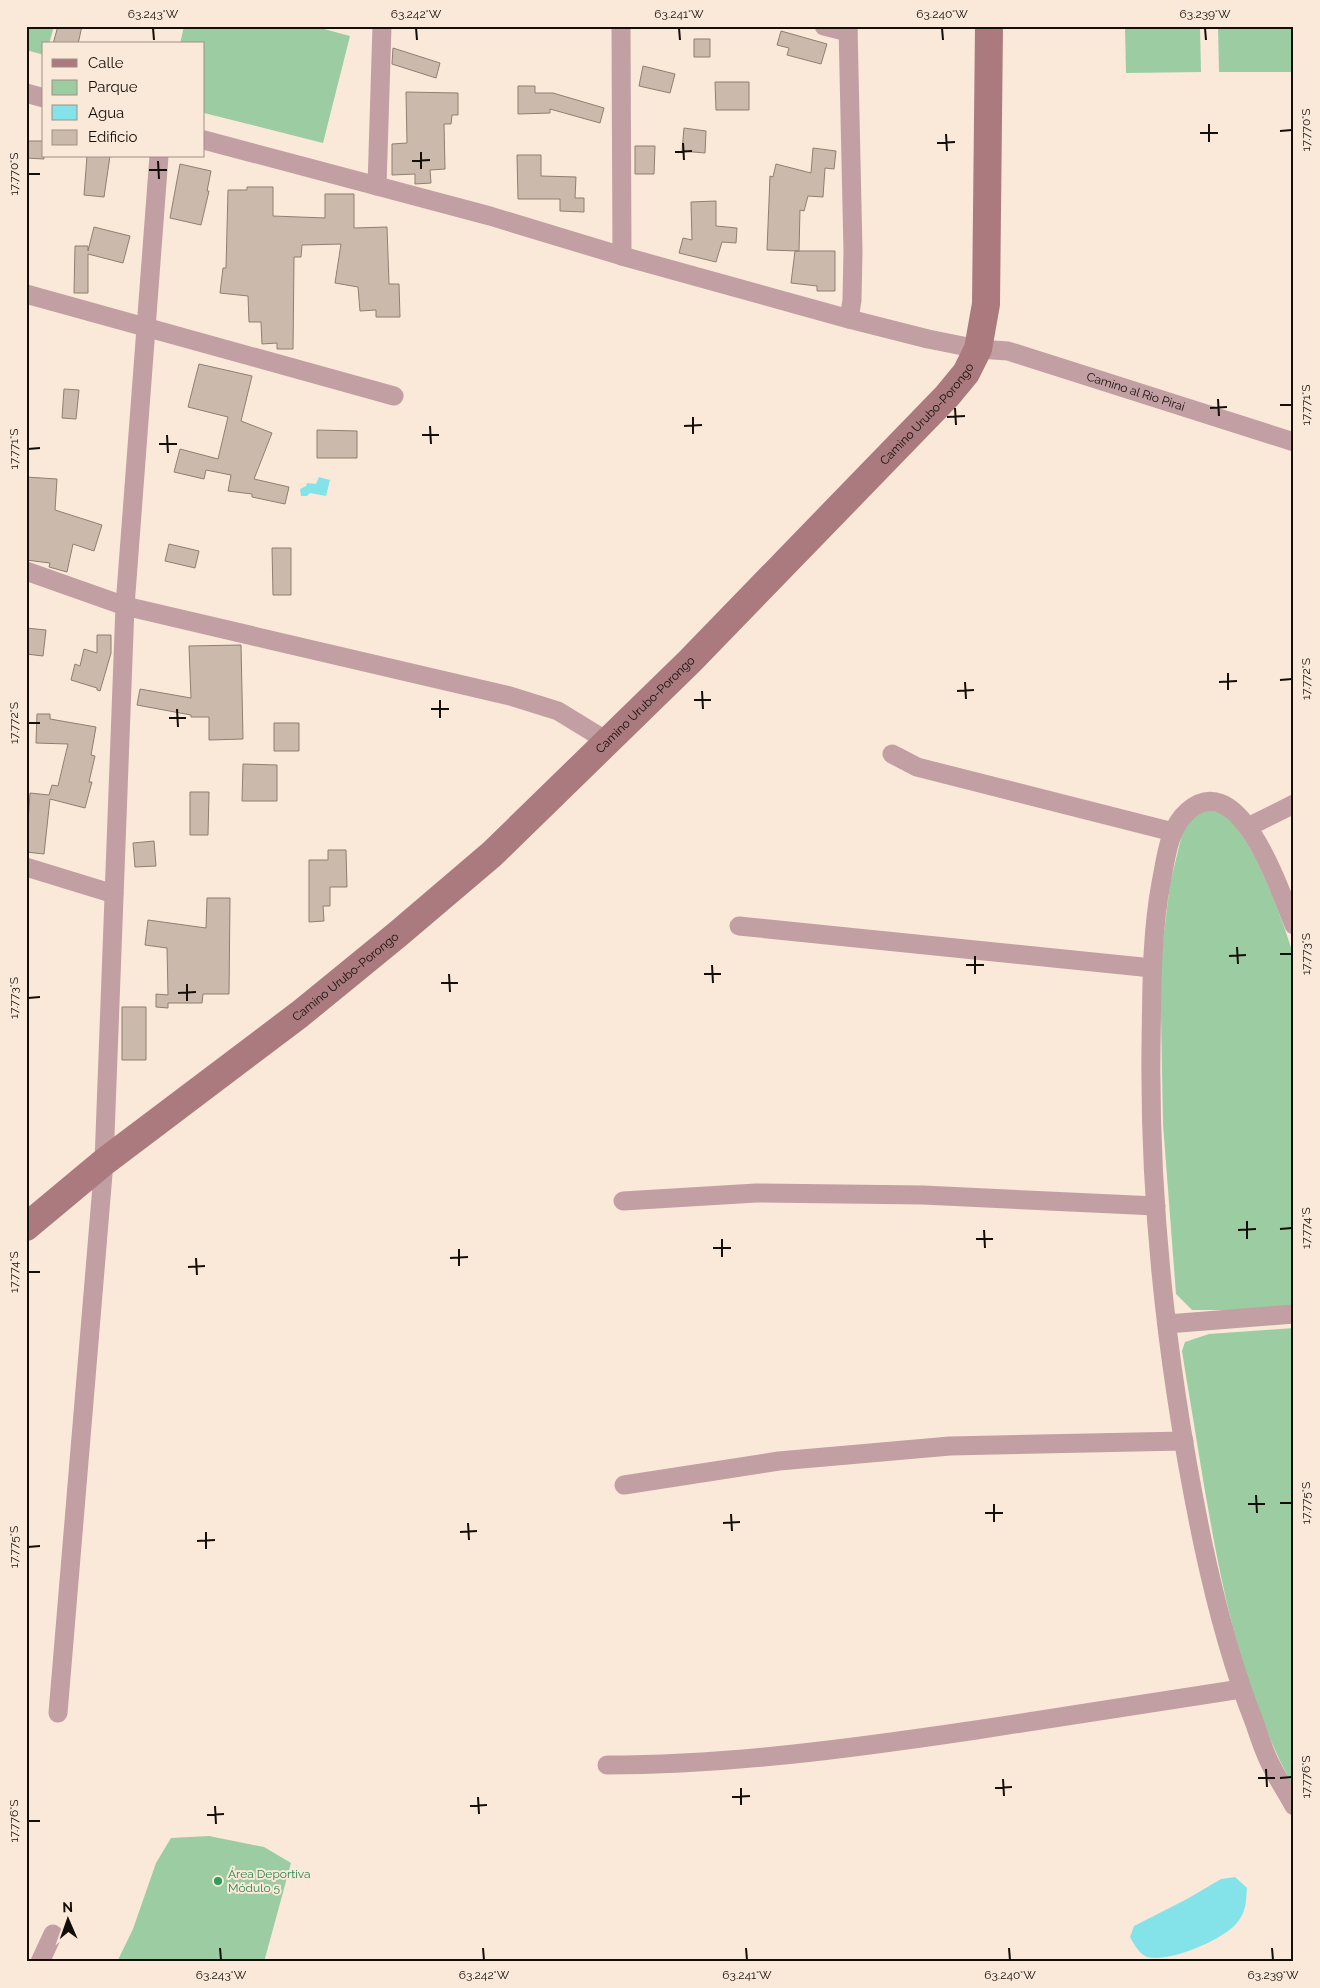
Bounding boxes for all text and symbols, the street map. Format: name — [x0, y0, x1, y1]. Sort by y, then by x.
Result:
text: 63.243°W — [128, 7, 179, 21]
text: 63.242°W — [391, 7, 442, 21]
text: 63.241°W — [654, 7, 704, 21]
text: 63.240°W — [916, 7, 968, 21]
text: 63.239°W — [1180, 7, 1231, 21]
legend — [42, 42, 205, 158]
text: Calle — [88, 54, 124, 72]
text: Parque — [88, 78, 138, 96]
text: Agua — [88, 104, 124, 122]
text: 17.770°S — [1299, 108, 1313, 152]
text: Edificio — [88, 128, 138, 146]
text: 17.770°S — [7, 152, 21, 196]
street label: Camino Urubo-Porongo — [877, 361, 977, 468]
street label: Camino al Rio Pirai — [1085, 369, 1187, 414]
text: 17.771°S — [1299, 385, 1313, 425]
text: 17.771°S — [7, 429, 21, 469]
street label: Camino Urubo-Porongo — [593, 653, 698, 756]
text: 17.772°S — [1299, 658, 1313, 700]
text: 17.772°S — [7, 702, 21, 744]
street label: Camino Urubo-Porongo — [290, 929, 401, 1024]
text: 17.773°S — [1299, 933, 1313, 975]
text: 17.773°S — [7, 977, 21, 1019]
text: 17.774°S — [1299, 1207, 1313, 1249]
text: 17.774°S — [7, 1251, 21, 1293]
text: 17.775°S — [1299, 1482, 1313, 1524]
text: 17.775°S — [7, 1526, 21, 1568]
text: 17.776°S — [1299, 1755, 1313, 1799]
text: 17.776°S — [7, 1799, 21, 1843]
place label: Área Deportiva Módulo 5 — [228, 1867, 311, 1895]
marker: Área Deportiva Módulo 5 — [212, 1875, 224, 1887]
north arrow — [42, 1896, 92, 1946]
text: N — [62, 1899, 73, 1915]
text: 63.243°W — [196, 1968, 247, 1982]
text: 63.242°W — [459, 1968, 510, 1982]
text: 63.241°W — [722, 1968, 772, 1982]
text: 63.240°W — [984, 1968, 1036, 1982]
text: 63.239°W — [1248, 1968, 1299, 1982]

